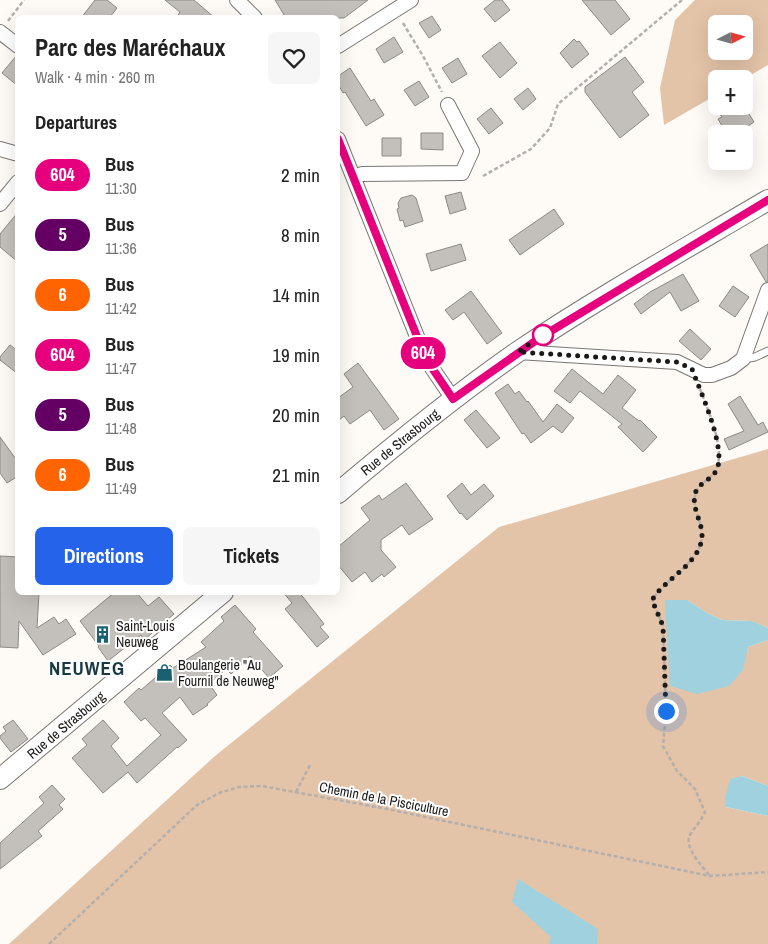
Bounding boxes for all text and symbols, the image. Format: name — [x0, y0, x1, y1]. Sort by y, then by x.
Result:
north arrow — [708, 15, 752, 60]
map controls — [708, 15, 753, 170]
text: Parc des Maréchaux — [35, 31, 225, 63]
button: heart — [268, 32, 320, 84]
text: Walk · 4 min · 260 m — [35, 66, 155, 88]
button: + — [708, 70, 753, 115]
text: Departures — [35, 109, 117, 135]
button: − — [708, 125, 753, 170]
text: Bus — [105, 151, 134, 177]
text: 604 — [50, 162, 75, 187]
text: 2 min — [281, 162, 320, 188]
text: 11:30 — [105, 177, 137, 199]
text: Bus — [105, 211, 134, 237]
text: 5 — [58, 222, 67, 247]
text: 8 min — [281, 222, 320, 248]
text: 11:36 — [105, 237, 137, 259]
text: Bus — [105, 271, 134, 297]
text: 6 — [58, 282, 67, 307]
text: 14 min — [272, 282, 320, 308]
text: 11:42 — [105, 297, 137, 319]
unlabelled marker — [532, 324, 554, 346]
text: Bus — [105, 331, 134, 357]
line badge: 604 — [394, 337, 452, 369]
text: 604 — [411, 340, 435, 365]
text: 604 — [50, 342, 75, 367]
text: 19 min — [272, 342, 320, 368]
text: 11:47 — [105, 357, 137, 379]
text: Bus — [105, 391, 134, 417]
text: 5 — [58, 402, 67, 427]
text: 20 min — [272, 402, 320, 428]
street label: Rue de Strasbourg — [357, 404, 444, 479]
text: 11:48 — [105, 417, 137, 439]
text: Bus — [105, 451, 134, 477]
text: 6 — [58, 462, 67, 487]
text: 21 min — [272, 462, 320, 488]
text: 11:49 — [105, 477, 137, 499]
button: Directions — [35, 527, 173, 585]
button: Tickets — [183, 527, 320, 585]
place label: Saint-Louis Neuweg — [116, 617, 175, 651]
building icon: Saint-Louis Neuweg — [92, 624, 112, 644]
district label: NEUWEG — [49, 655, 125, 681]
place label: Boulangerie "Au Fournil de Neuweg" — [178, 656, 279, 690]
shop icon: Boulangerie "Au Fournil de Neuweg" — [154, 663, 174, 683]
street label: Rue de Strasbourg — [23, 687, 109, 763]
your location — [654, 699, 679, 724]
street label: Chemin de la Pisciculture — [318, 778, 450, 820]

